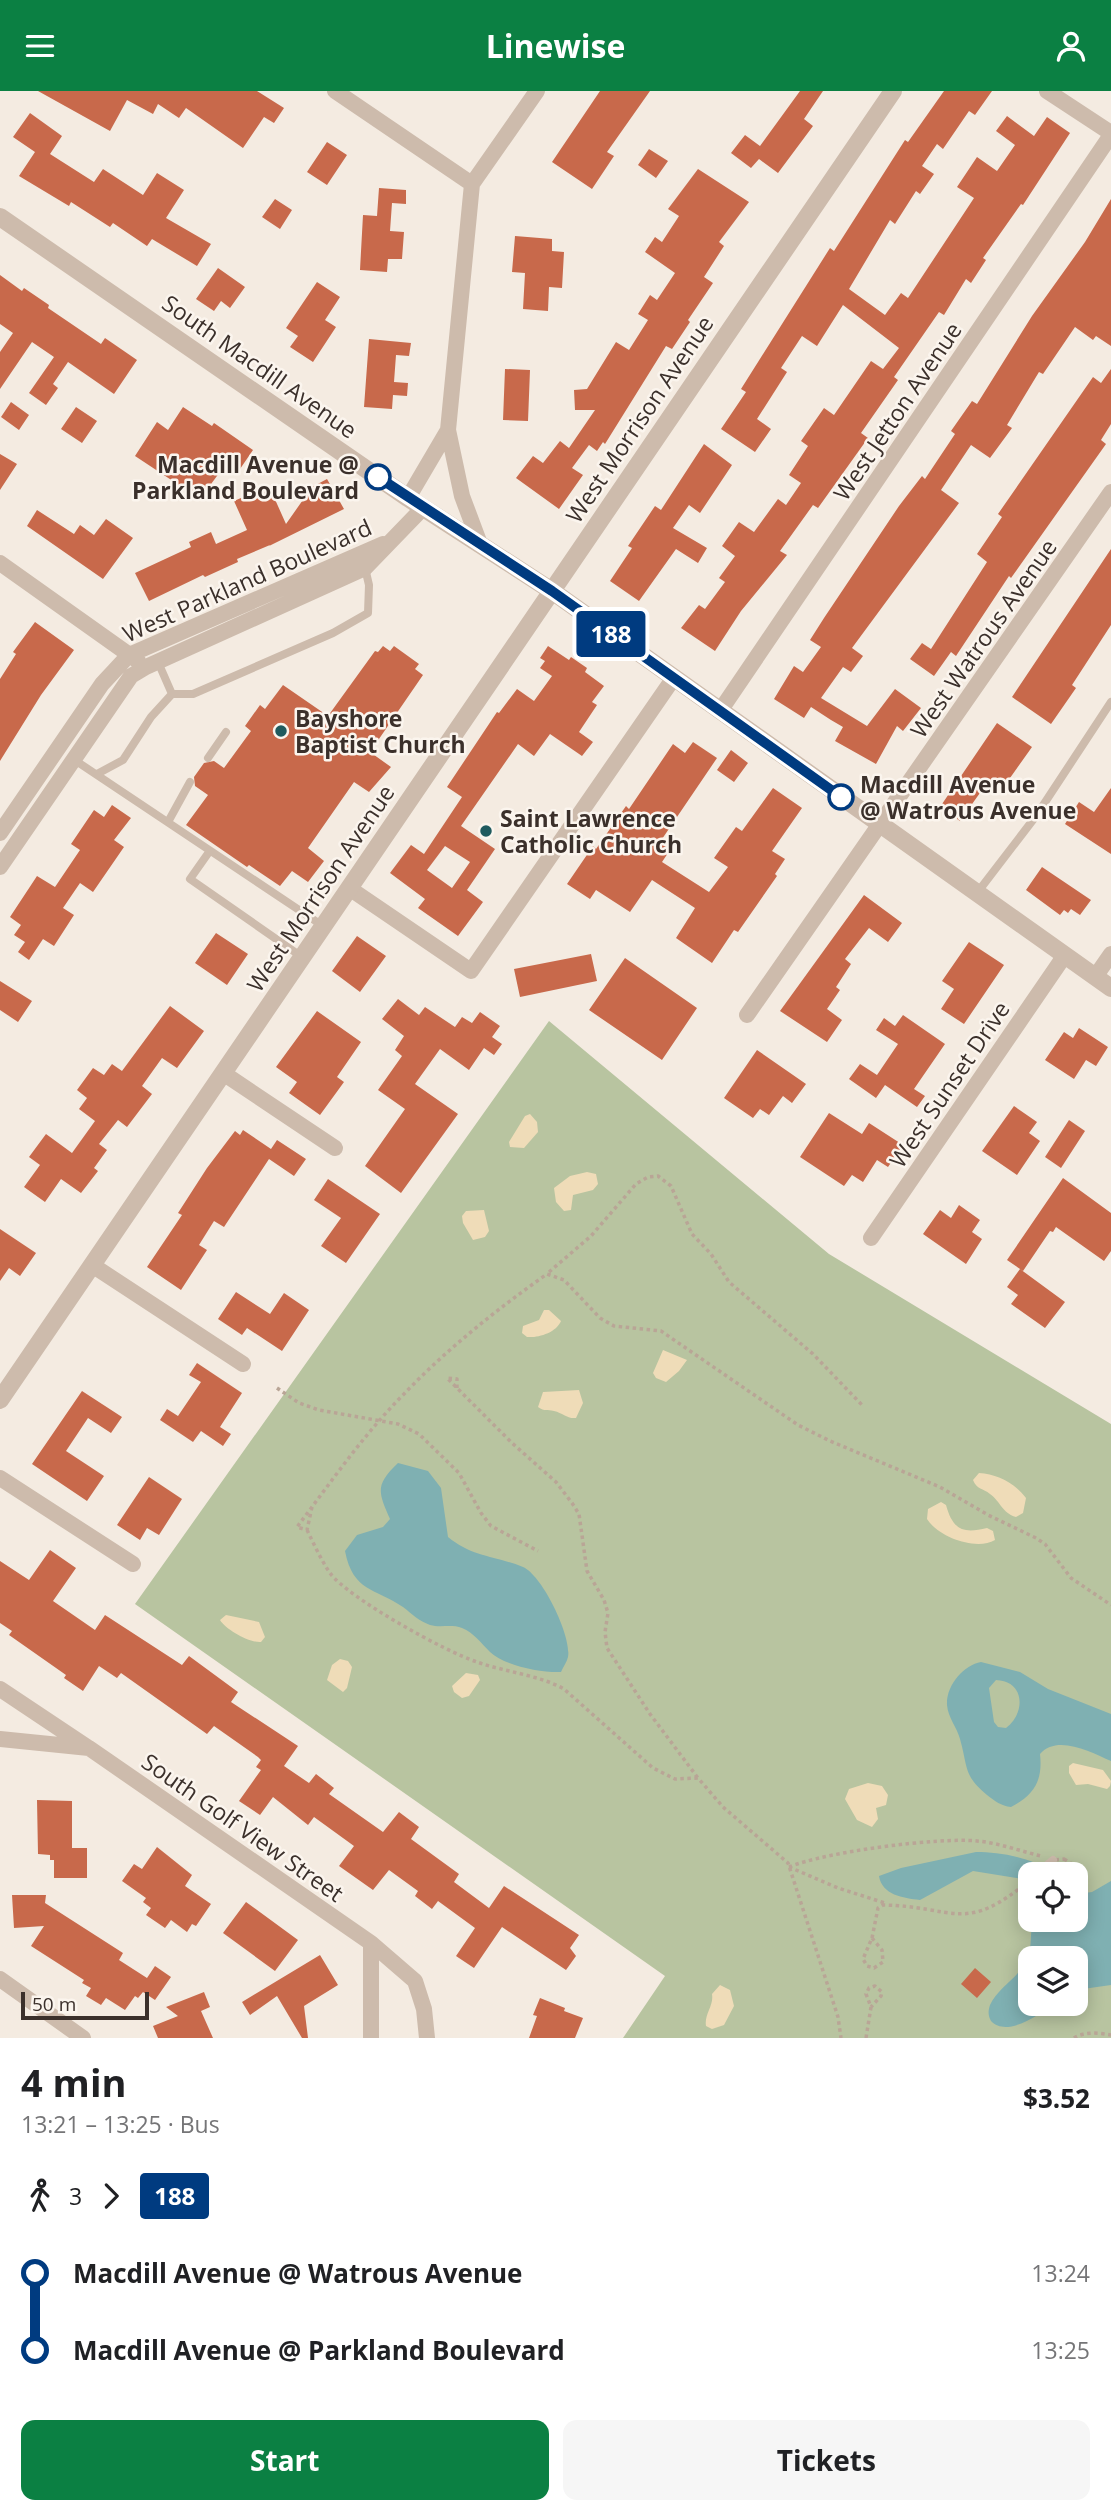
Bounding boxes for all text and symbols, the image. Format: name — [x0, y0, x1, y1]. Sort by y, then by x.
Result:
text: Linewise — [486, 24, 625, 67]
icon: menu — [21, 27, 59, 65]
icon: person — [1052, 27, 1090, 65]
street label: South Macdill Avenue — [156, 287, 364, 445]
street label: West Morrison Avenue — [558, 309, 720, 529]
street label: West Jetton Avenue — [825, 316, 969, 506]
place label: Macdill Avenue @ Parkland Boulevard — [132, 448, 359, 506]
marker: Macdill Avenue @ Parkland Boulevard — [365, 464, 391, 490]
street label: West Parkland Boulevard — [117, 511, 377, 649]
street label: West Watrous Avenue — [902, 532, 1064, 744]
line badge: 188 — [571, 611, 651, 657]
text: 188 — [590, 617, 632, 650]
place label: Bayshore Baptist Church — [295, 702, 466, 760]
marker: Bayshore Baptist Church — [273, 723, 289, 739]
place label: Macdill Avenue @ Watrous Avenue — [860, 768, 1076, 826]
street label: West Morrison Avenue — [239, 778, 401, 998]
marker: Macdill Avenue @ Watrous Avenue — [828, 784, 854, 810]
place label: Saint Lawrence Catholic Church — [500, 802, 682, 860]
marker: Saint Lawrence Catholic Church — [478, 823, 494, 839]
street label: West Sunset Drive — [881, 994, 1017, 1174]
street label: South Golf View Street — [136, 1745, 350, 1909]
map controls — [1018, 1862, 1088, 2016]
button: locate — [1018, 1862, 1088, 1932]
button: layers — [1018, 1946, 1088, 2016]
scale bar — [21, 1989, 149, 2021]
text: 50 m — [32, 1991, 76, 2017]
text: 4 min — [21, 2056, 126, 2108]
text: $3.52 — [1023, 2080, 1090, 2116]
text: 13:21 – 13:25 · Bus — [21, 2108, 220, 2140]
icon: walk — [21, 2177, 59, 2215]
icon: forward — [92, 2177, 130, 2215]
text: 188 — [154, 2179, 195, 2212]
text: 3 — [69, 2180, 82, 2212]
text: Macdill Avenue @ Watrous Avenue — [73, 2255, 522, 2291]
text: 13:24 — [1031, 2257, 1090, 2289]
text: Macdill Avenue @ Parkland Boulevard — [73, 2332, 565, 2368]
text: 13:25 — [1031, 2334, 1090, 2366]
button: Start — [21, 2420, 549, 2500]
button: Tickets — [563, 2420, 1090, 2500]

